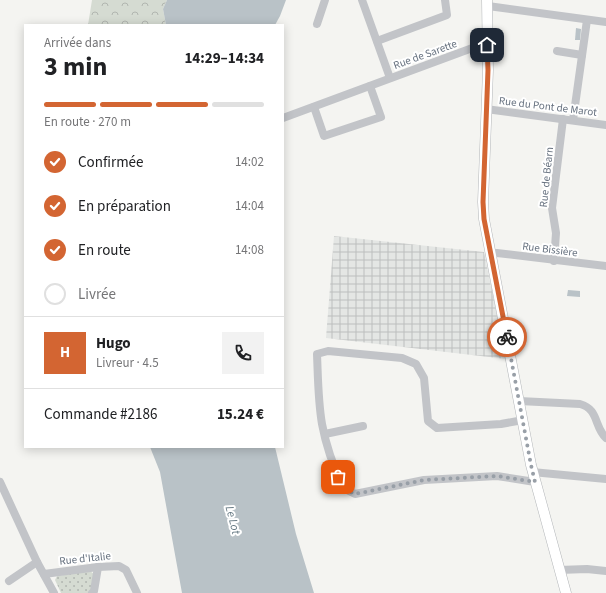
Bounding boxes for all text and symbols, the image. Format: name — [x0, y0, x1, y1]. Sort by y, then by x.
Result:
pin — [470, 28, 504, 62]
text: Arrivée dans — [44, 34, 111, 52]
icon: home — [476, 34, 498, 56]
street label: Rue de Sarette — [391, 36, 460, 73]
text: 3 min — [44, 48, 107, 85]
text: 14:29–14:34 — [184, 48, 264, 69]
street label: Rue du Pont de Marot — [498, 93, 598, 120]
text: En route · 270 m — [44, 113, 131, 131]
street label: Rue de Béarn — [536, 146, 557, 208]
icon: check — [44, 151, 66, 173]
text: Confirmée — [78, 152, 144, 173]
text: 14:02 — [235, 153, 264, 171]
icon: check — [44, 195, 66, 217]
text: En préparation — [78, 196, 171, 217]
text: 14:04 — [235, 197, 264, 215]
icon: check — [44, 239, 66, 261]
street label: Rue Bissière — [521, 239, 579, 260]
text: En route — [78, 240, 131, 261]
text: 14:08 — [235, 241, 264, 259]
text: Livrée — [78, 284, 116, 305]
courier — [487, 317, 527, 357]
icon: bike — [496, 326, 518, 348]
button: phone — [222, 332, 264, 374]
text: Hugo — [96, 333, 131, 354]
text: H — [60, 342, 70, 363]
text: Livreur · 4.5 — [96, 354, 159, 372]
text: Commande #2186 — [44, 404, 157, 425]
text: 15.24 € — [217, 404, 264, 425]
pin — [321, 460, 355, 494]
icon: bag — [327, 466, 349, 488]
water label: Le Lot — [221, 504, 245, 537]
street label: Rue d'Italie — [59, 548, 112, 569]

